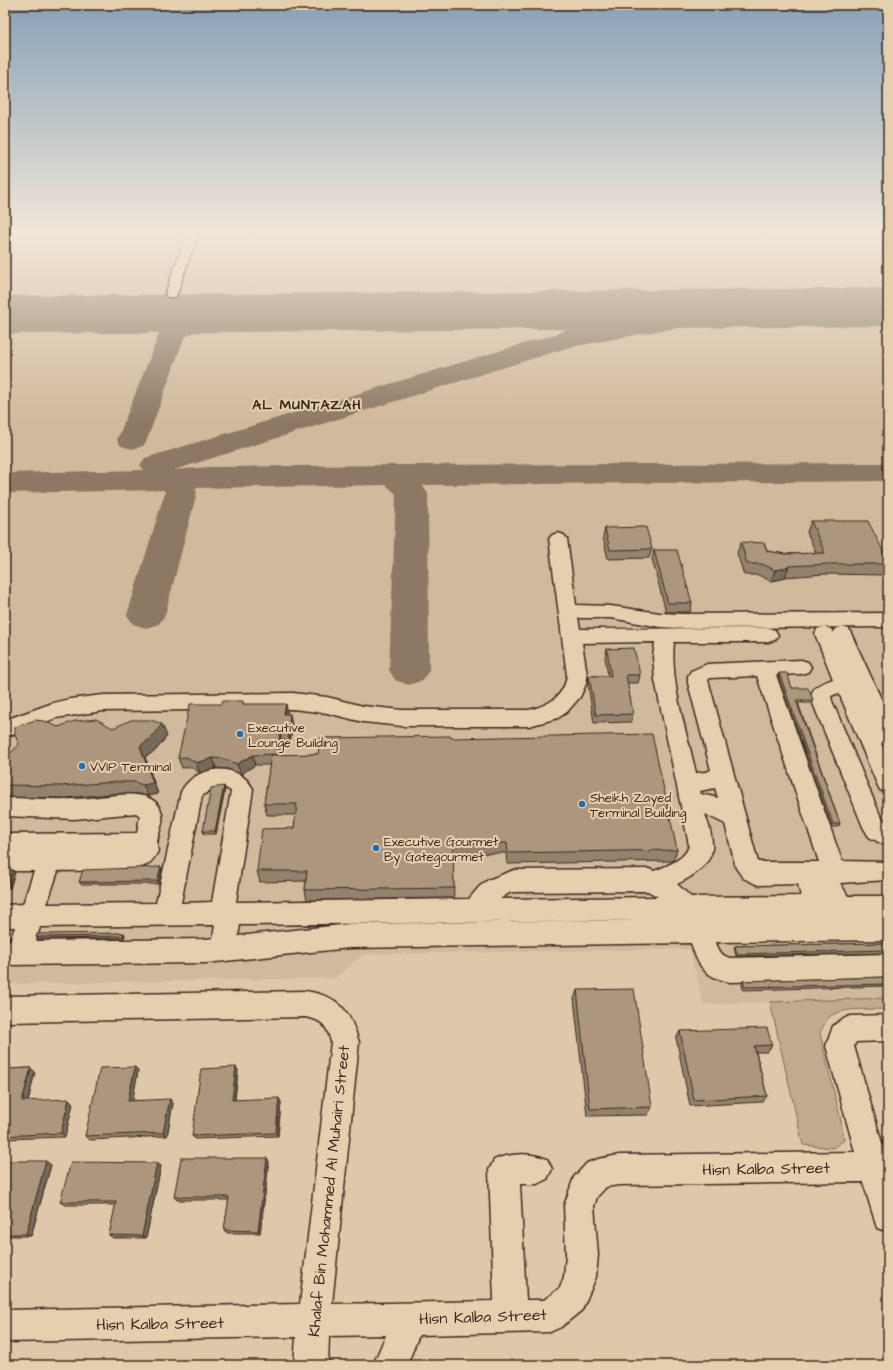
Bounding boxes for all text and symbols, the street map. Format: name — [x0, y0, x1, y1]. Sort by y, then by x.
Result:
district label: AL MUNTAZAH — [252, 395, 362, 415]
place label: Executive Lounge Building — [248, 719, 338, 753]
marker: Executive Lounge Building — [235, 729, 245, 739]
place label: VVIP Terminal — [90, 758, 171, 776]
marker: VVIP Terminal — [77, 761, 87, 771]
place label: Sheikh Zayed Terminal Building — [590, 789, 687, 823]
marker: Sheikh Zayed Terminal Building — [577, 799, 587, 809]
place label: Executive Gourmet By Gategourmet — [384, 833, 499, 867]
marker: Executive Gourmet By Gategourmet — [371, 843, 381, 853]
street label: Khalaf Bin Mohammed Al Muhairi Street — [303, 1044, 355, 1338]
street label: Hisn Kalba Street — [702, 1157, 831, 1181]
street label: Hisn Kalba Street — [419, 1304, 548, 1330]
street label: Hisn Kalba Street — [96, 1312, 225, 1336]

